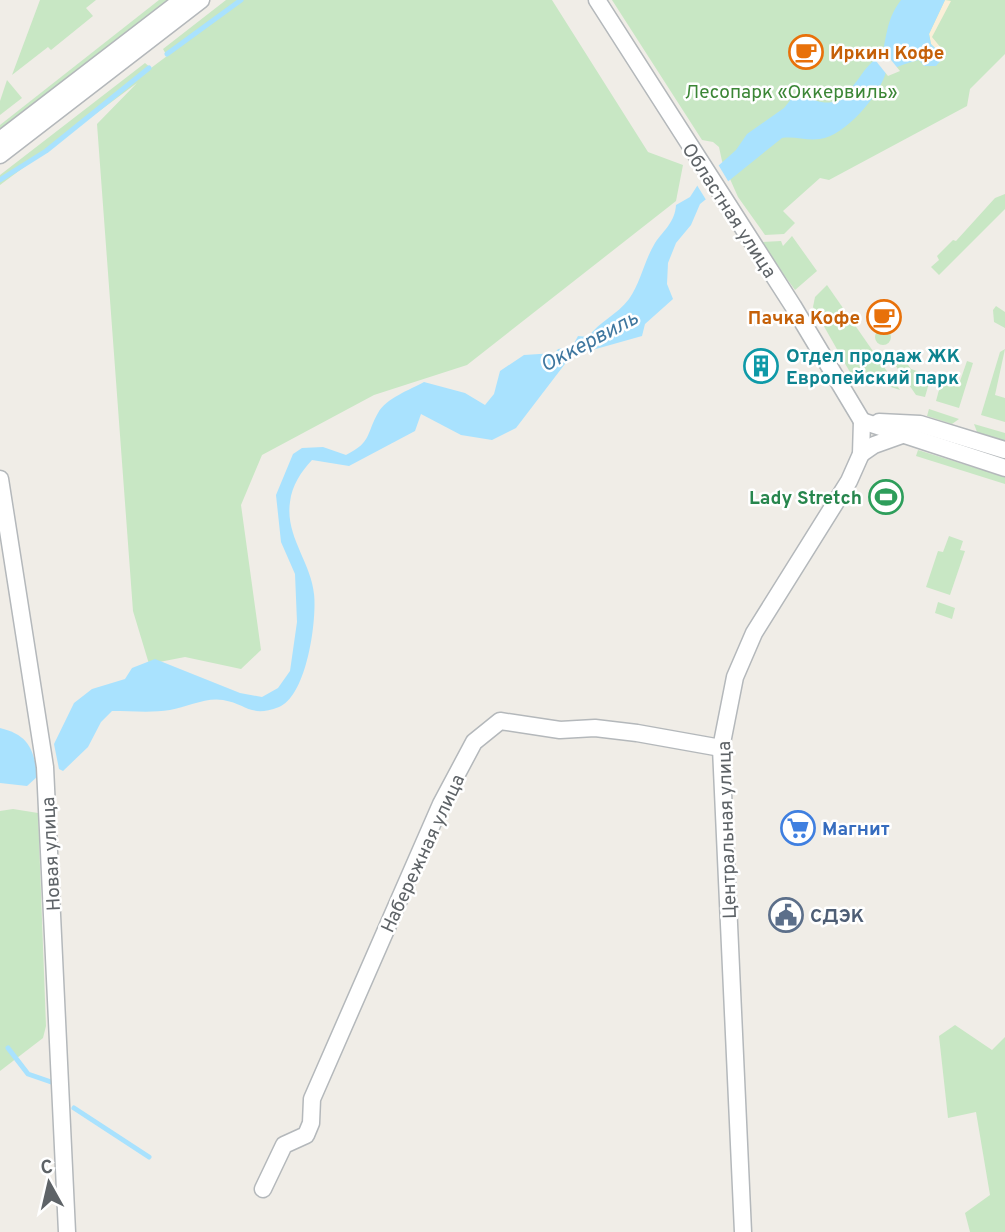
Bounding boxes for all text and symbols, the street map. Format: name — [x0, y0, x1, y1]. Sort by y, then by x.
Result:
cafe icon: Иркин Кофе — [787, 33, 825, 71]
place label: Иркин Кофе — [830, 42, 944, 66]
park label: Лесопарк «Оккервиль» — [685, 81, 898, 105]
street label: Областная улица — [676, 139, 781, 283]
cafe icon: Пачка Кофе — [865, 298, 903, 336]
water label: Оккервиль — [536, 305, 643, 379]
place label: Пачка Кофе — [748, 307, 860, 331]
place label: Отдел продаж ЖК Европейский парк — [786, 345, 960, 391]
building icon: Отдел продаж ЖК Европейский парк — [742, 347, 780, 385]
sports icon: Lady Stretch — [867, 478, 905, 516]
place label: Lady Stretch — [749, 487, 862, 511]
street label: Центральная улица — [713, 740, 743, 919]
street label: Набережная улица — [376, 771, 471, 937]
street label: Новая улица — [37, 796, 67, 912]
supermarket icon: Магнит — [779, 809, 817, 847]
place label: Магнит — [822, 818, 890, 842]
public building icon: СДЭК — [767, 896, 805, 934]
place label: СДЭК — [810, 905, 864, 929]
north arrow — [14, 1148, 84, 1218]
text: С — [39, 1155, 55, 1181]

